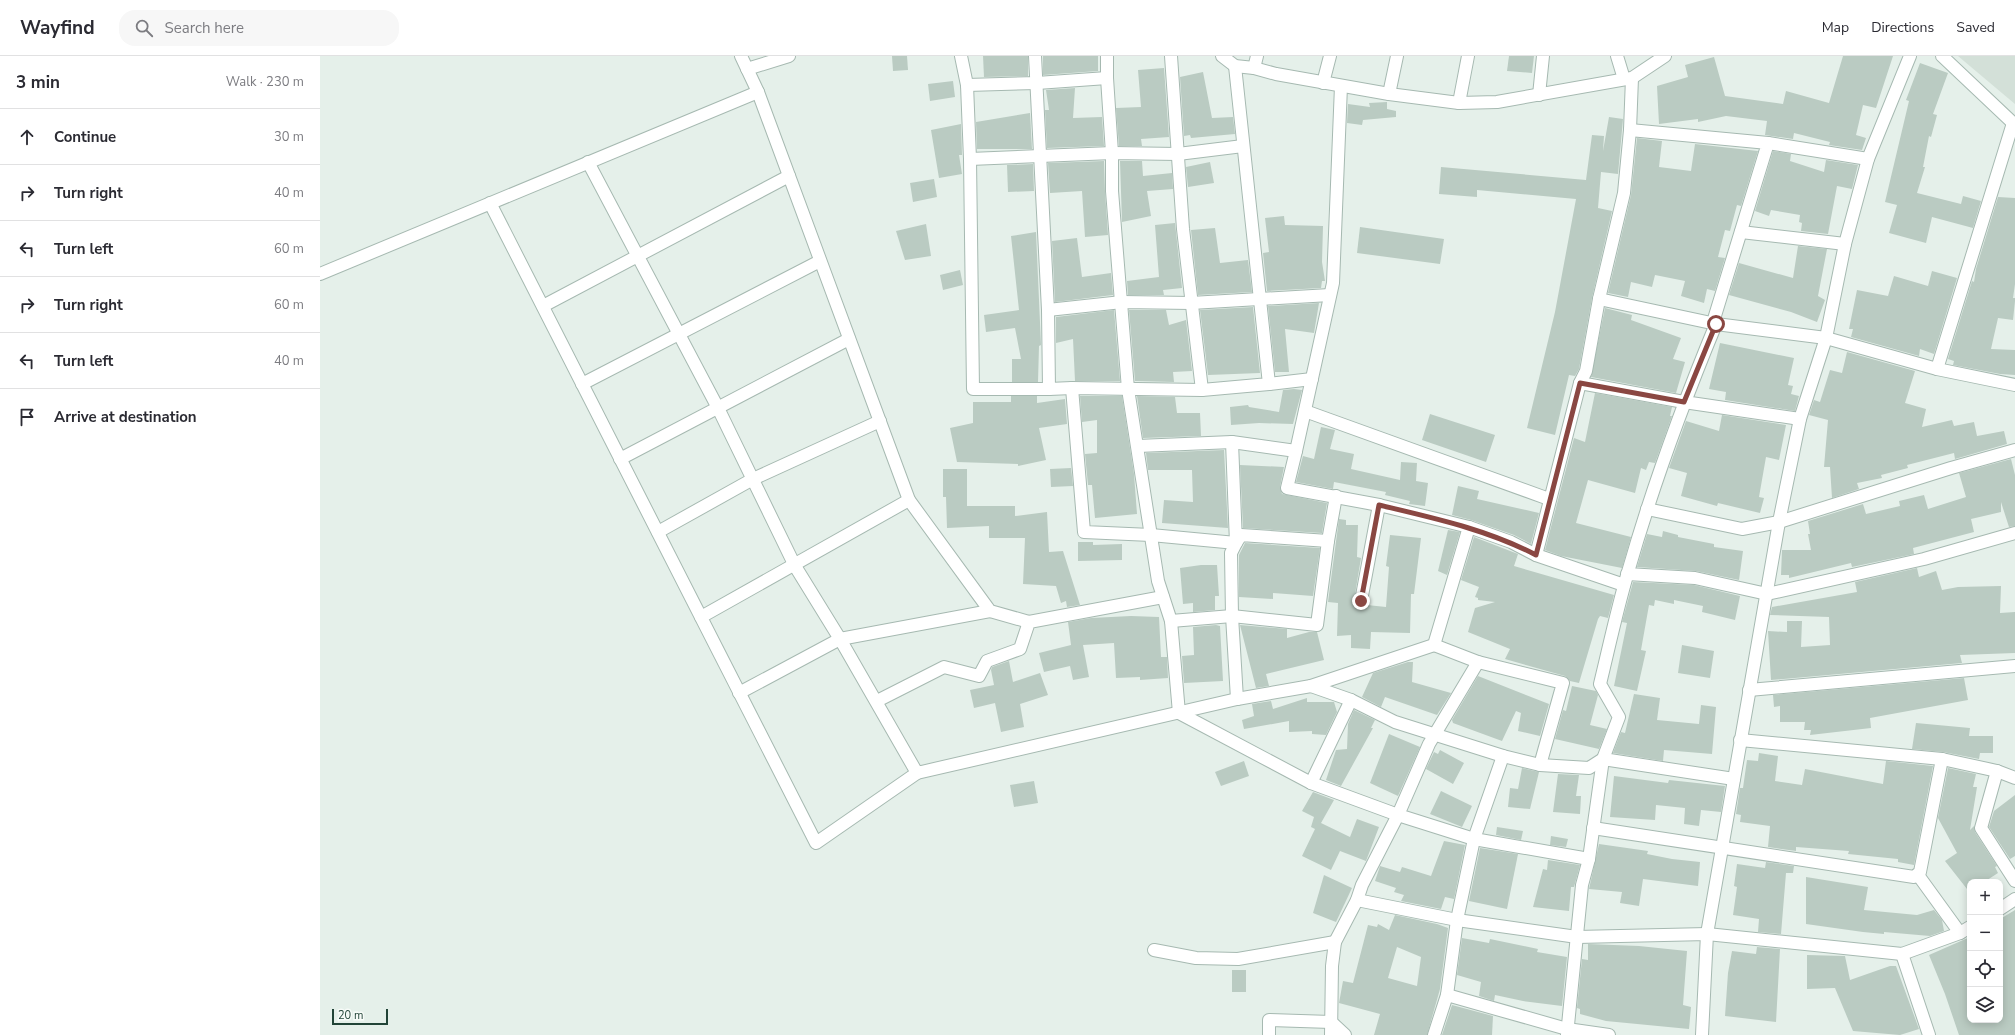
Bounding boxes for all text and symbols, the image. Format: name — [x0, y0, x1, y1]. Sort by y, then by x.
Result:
search box — [119, 10, 399, 46]
text: Wayfind — [20, 15, 95, 41]
icon: search — [133, 17, 155, 39]
text: Search here — [165, 18, 244, 38]
text: Map — [1822, 18, 1849, 37]
text: Directions — [1871, 18, 1934, 37]
text: Saved — [1956, 18, 1995, 37]
text: 3 min — [16, 71, 60, 94]
text: Walk · 230 m — [226, 73, 304, 91]
icon: ahead — [16, 126, 38, 148]
text: Continue — [54, 127, 116, 147]
text: 30 m — [274, 128, 304, 146]
icon: right — [16, 182, 38, 204]
text: Turn right — [54, 183, 123, 203]
text: 40 m — [274, 184, 304, 202]
icon: left — [16, 238, 38, 260]
text: Turn left — [54, 239, 113, 259]
text: 60 m — [274, 240, 304, 258]
icon: right — [16, 294, 38, 316]
text: Turn right — [54, 295, 123, 315]
text: 60 m — [274, 296, 304, 314]
route start — [1707, 315, 1725, 333]
icon: left — [16, 350, 38, 372]
text: Turn left — [54, 351, 113, 371]
text: 40 m — [274, 352, 304, 370]
icon: arrive — [16, 406, 38, 428]
text: Arrive at destination — [54, 407, 197, 427]
route end — [1352, 592, 1370, 610]
map controls — [1967, 879, 2003, 1023]
button: + — [1967, 879, 2003, 915]
button: − — [1967, 915, 2003, 951]
button: locate — [1967, 951, 2003, 987]
button: layers — [1967, 987, 2003, 1023]
scale bar — [332, 1007, 388, 1026]
text: 20 m — [338, 1008, 363, 1023]

